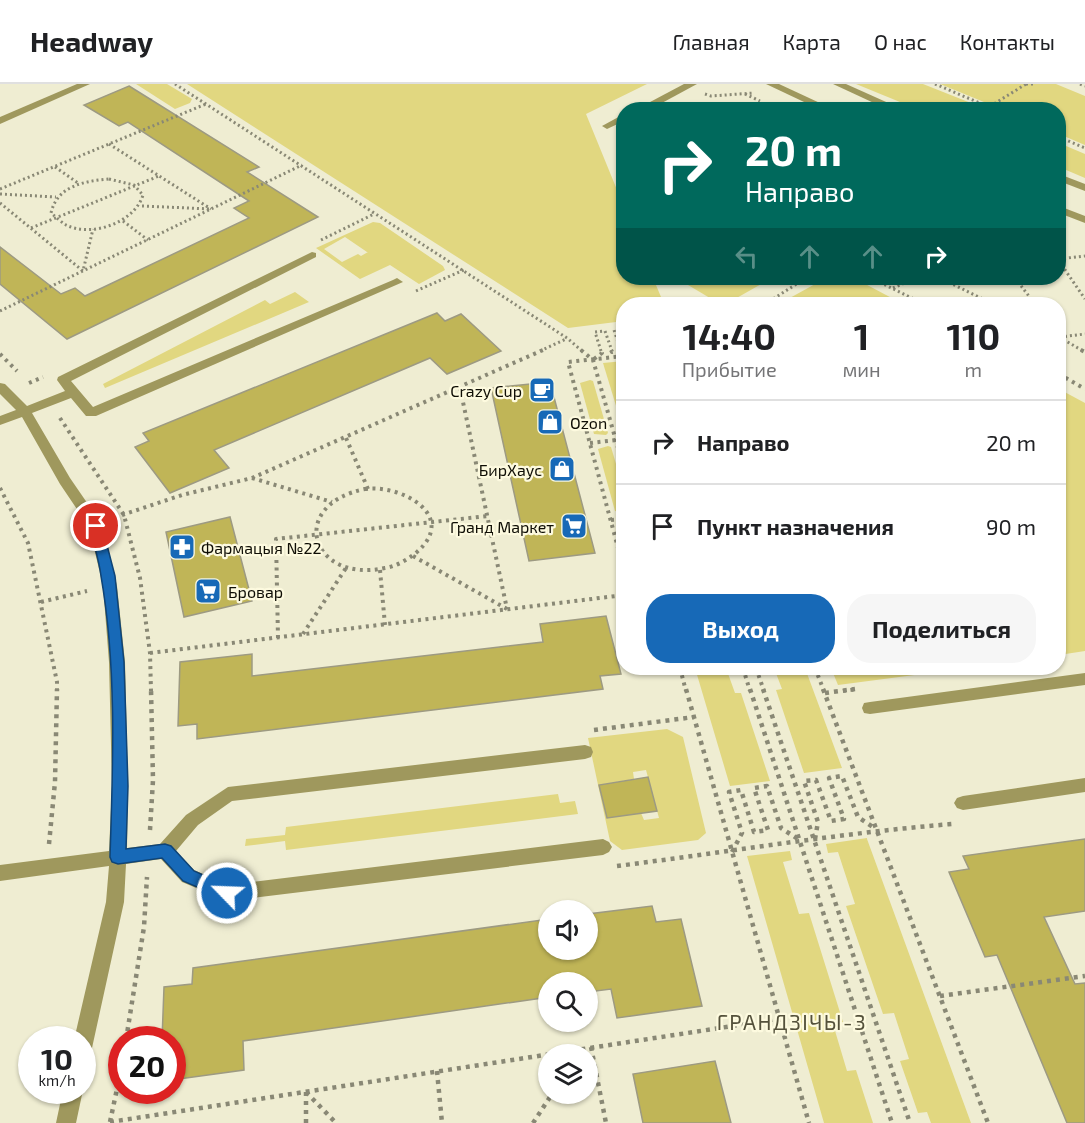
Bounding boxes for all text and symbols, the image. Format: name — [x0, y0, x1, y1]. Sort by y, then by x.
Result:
text: Headway — [30, 24, 153, 58]
text: Главная — [673, 29, 750, 54]
text: Карта — [783, 29, 841, 54]
text: О нас — [874, 29, 927, 54]
text: Контакты — [960, 29, 1055, 54]
text: 20 m — [745, 124, 842, 174]
icon: right — [646, 126, 724, 204]
text: Направо — [745, 175, 854, 207]
icon: left — [730, 240, 763, 273]
icon: ahead — [793, 240, 826, 273]
icon: ahead — [856, 240, 889, 273]
icon: right — [919, 240, 952, 273]
text: 14:40 — [683, 314, 776, 357]
text: 1 — [854, 314, 869, 357]
text: 110 — [946, 314, 1000, 357]
text: Прибытие — [682, 357, 777, 381]
text: мин — [842, 357, 881, 381]
text: m — [965, 357, 982, 381]
cafe icon: Crazy Cup — [527, 375, 557, 405]
place label: Crazy Cup — [450, 381, 522, 400]
shop icon: Ozon — [535, 407, 565, 437]
place label: Ozon — [570, 413, 607, 432]
icon: right — [646, 426, 679, 459]
text: Направо — [697, 429, 790, 455]
text: 20 m — [986, 429, 1036, 455]
shop icon: БирХаус — [547, 454, 577, 484]
place label: БирХаус — [479, 460, 542, 480]
pin — [70, 500, 121, 551]
icon: arrive — [79, 509, 112, 542]
icon: arrive — [646, 510, 679, 543]
supermarket icon: Гранд Маркет — [559, 511, 589, 541]
text: Пункт назначения — [697, 513, 894, 539]
text: 90 m — [986, 513, 1036, 539]
place label: Гранд Маркет — [450, 517, 554, 536]
pharmacy icon: Фармацыя №22 — [167, 532, 197, 562]
place label: Фармацыя №22 — [201, 538, 321, 557]
supermarket icon: Бровар — [193, 576, 223, 606]
place label: Бровар — [228, 582, 283, 601]
button: Выход — [646, 594, 835, 663]
button: Поделиться — [847, 594, 1036, 663]
position arrow — [195, 861, 259, 925]
map controls — [538, 900, 598, 1104]
button: sound — [538, 900, 598, 960]
button: search — [538, 972, 598, 1032]
district label: ГРАНДЗІЧЫ-3 — [717, 1009, 867, 1034]
speed limit sign: 20 — [108, 1026, 186, 1104]
text: 10 — [41, 1040, 73, 1076]
button: layers — [538, 1044, 598, 1104]
text: km/h — [38, 1071, 76, 1089]

